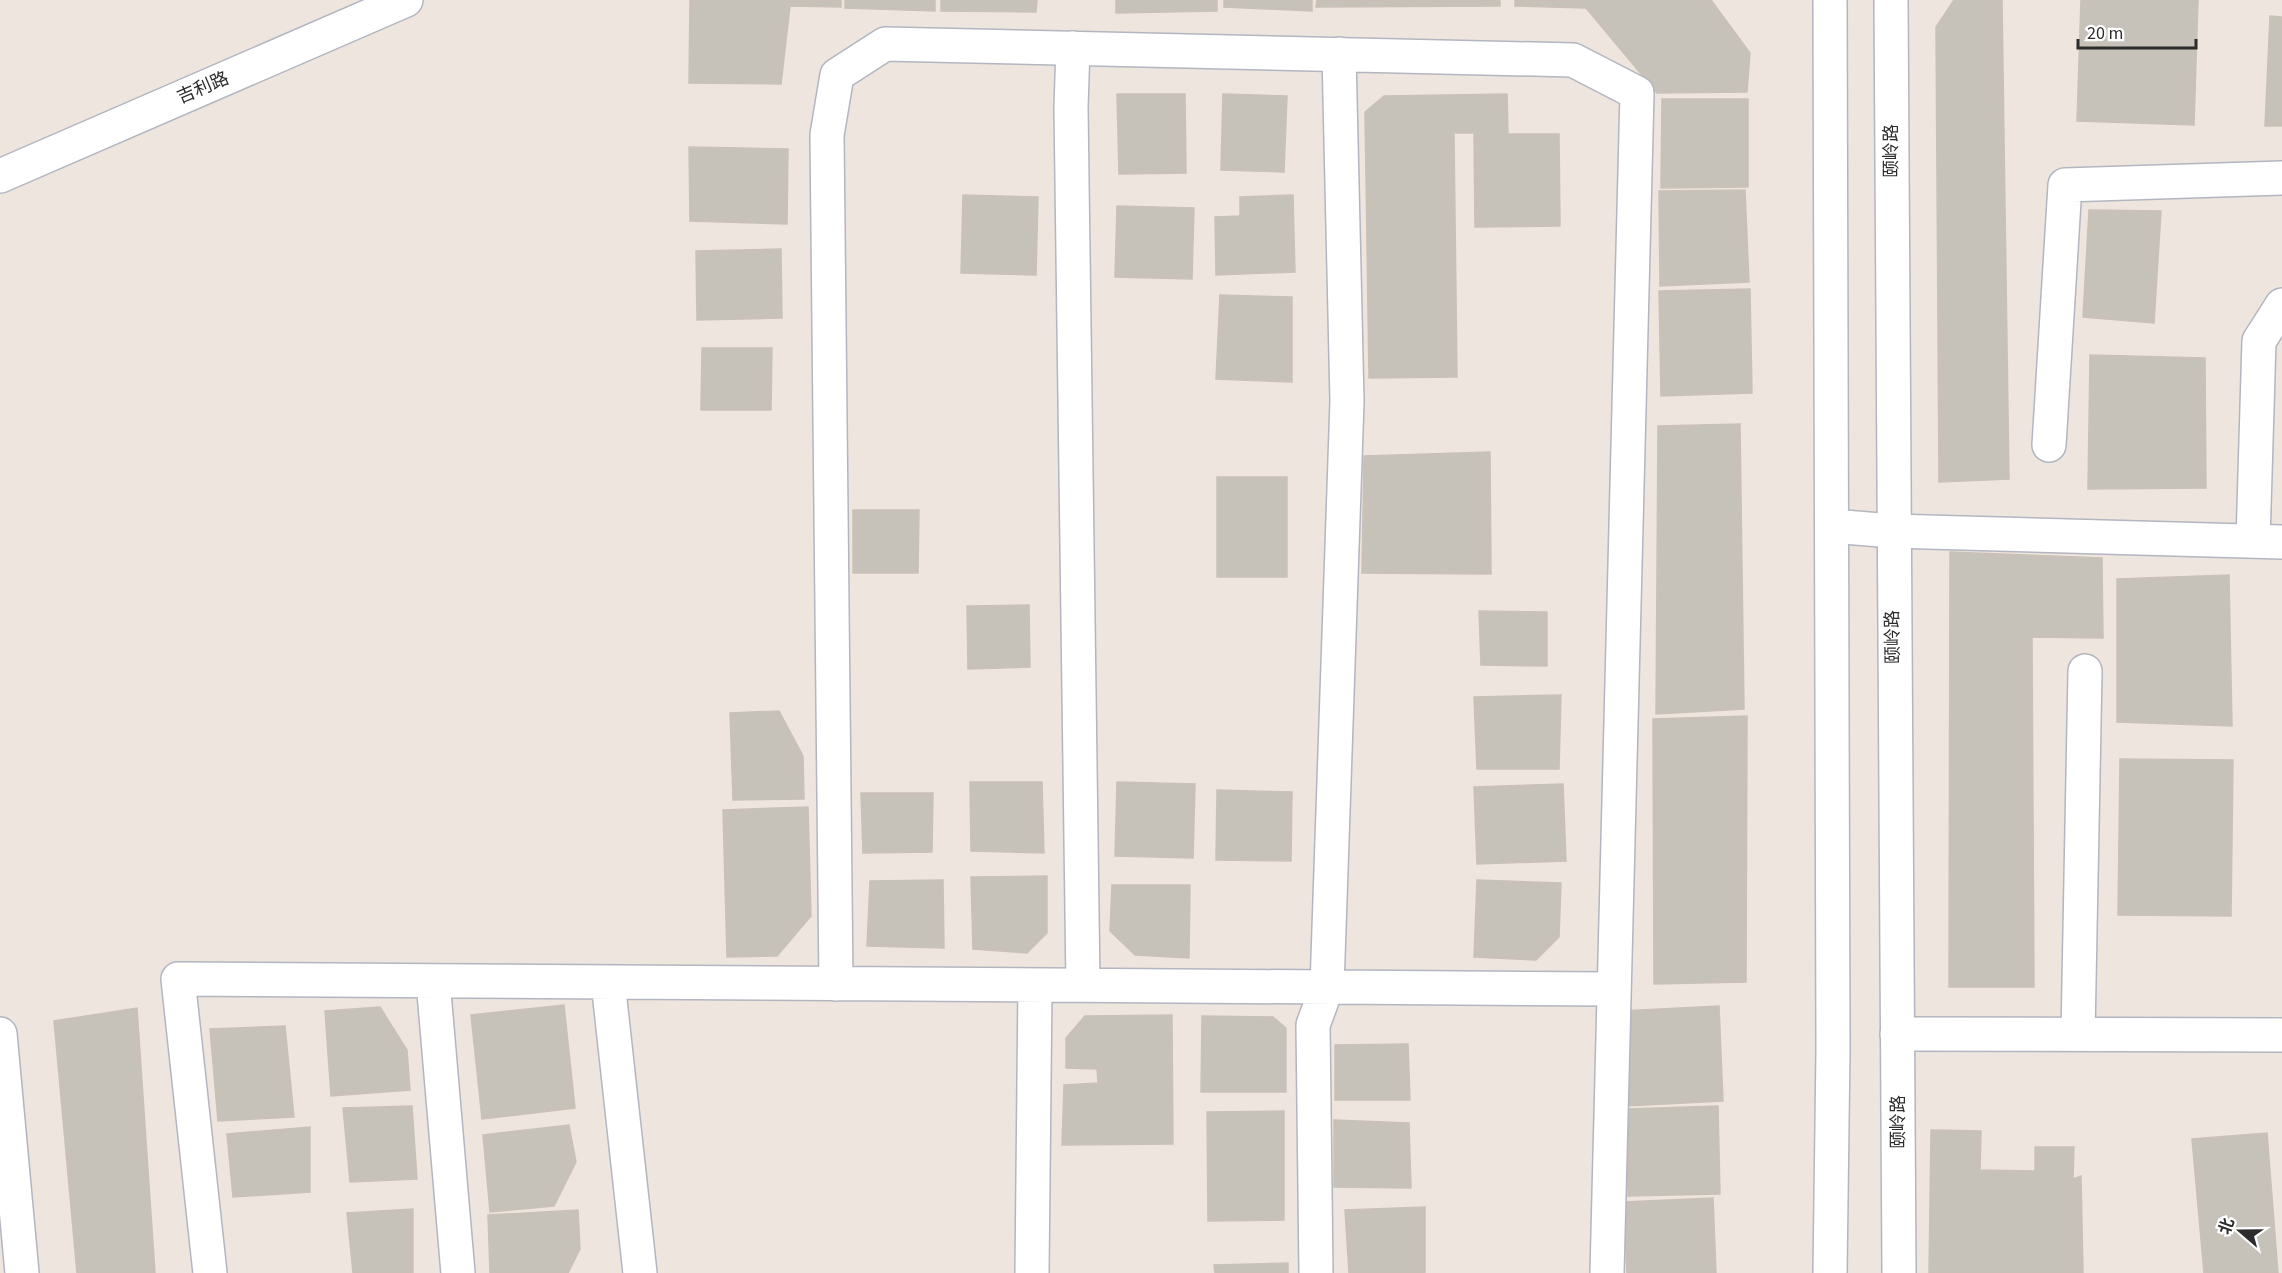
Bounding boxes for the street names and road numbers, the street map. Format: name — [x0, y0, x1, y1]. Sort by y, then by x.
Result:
street label: 吉利路 — [173, 66, 233, 110]
street label: 颐岭路 — [1879, 124, 1904, 178]
street label: 颐岭路 — [1880, 610, 1906, 664]
street label: 颐岭路 — [1886, 1095, 1911, 1149]

